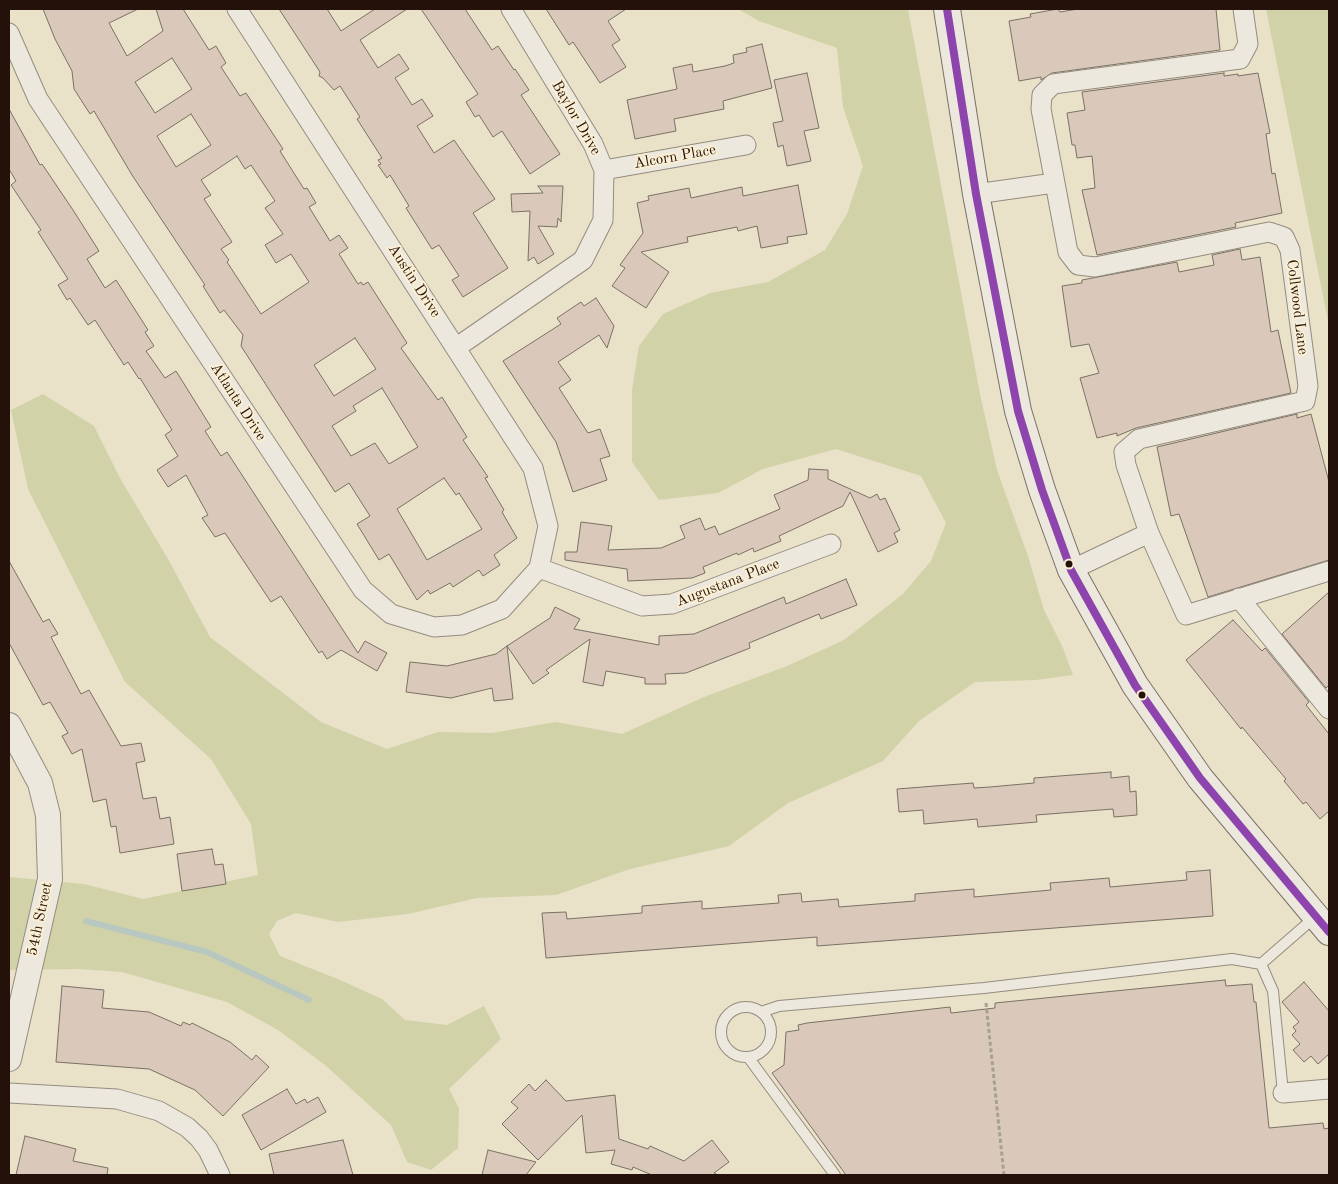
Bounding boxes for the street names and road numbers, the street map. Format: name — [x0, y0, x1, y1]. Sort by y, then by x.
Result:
street label: Baylor Drive — [547, 77, 605, 159]
street label: Alcorn Place — [633, 141, 717, 173]
street label: Austin Drive — [384, 241, 444, 321]
street label: Collwood Lane — [1282, 258, 1312, 356]
street label: Atlanta Drive — [206, 360, 270, 444]
street label: Augustana Place — [674, 555, 782, 611]
street label: 54th Street — [23, 881, 57, 957]

